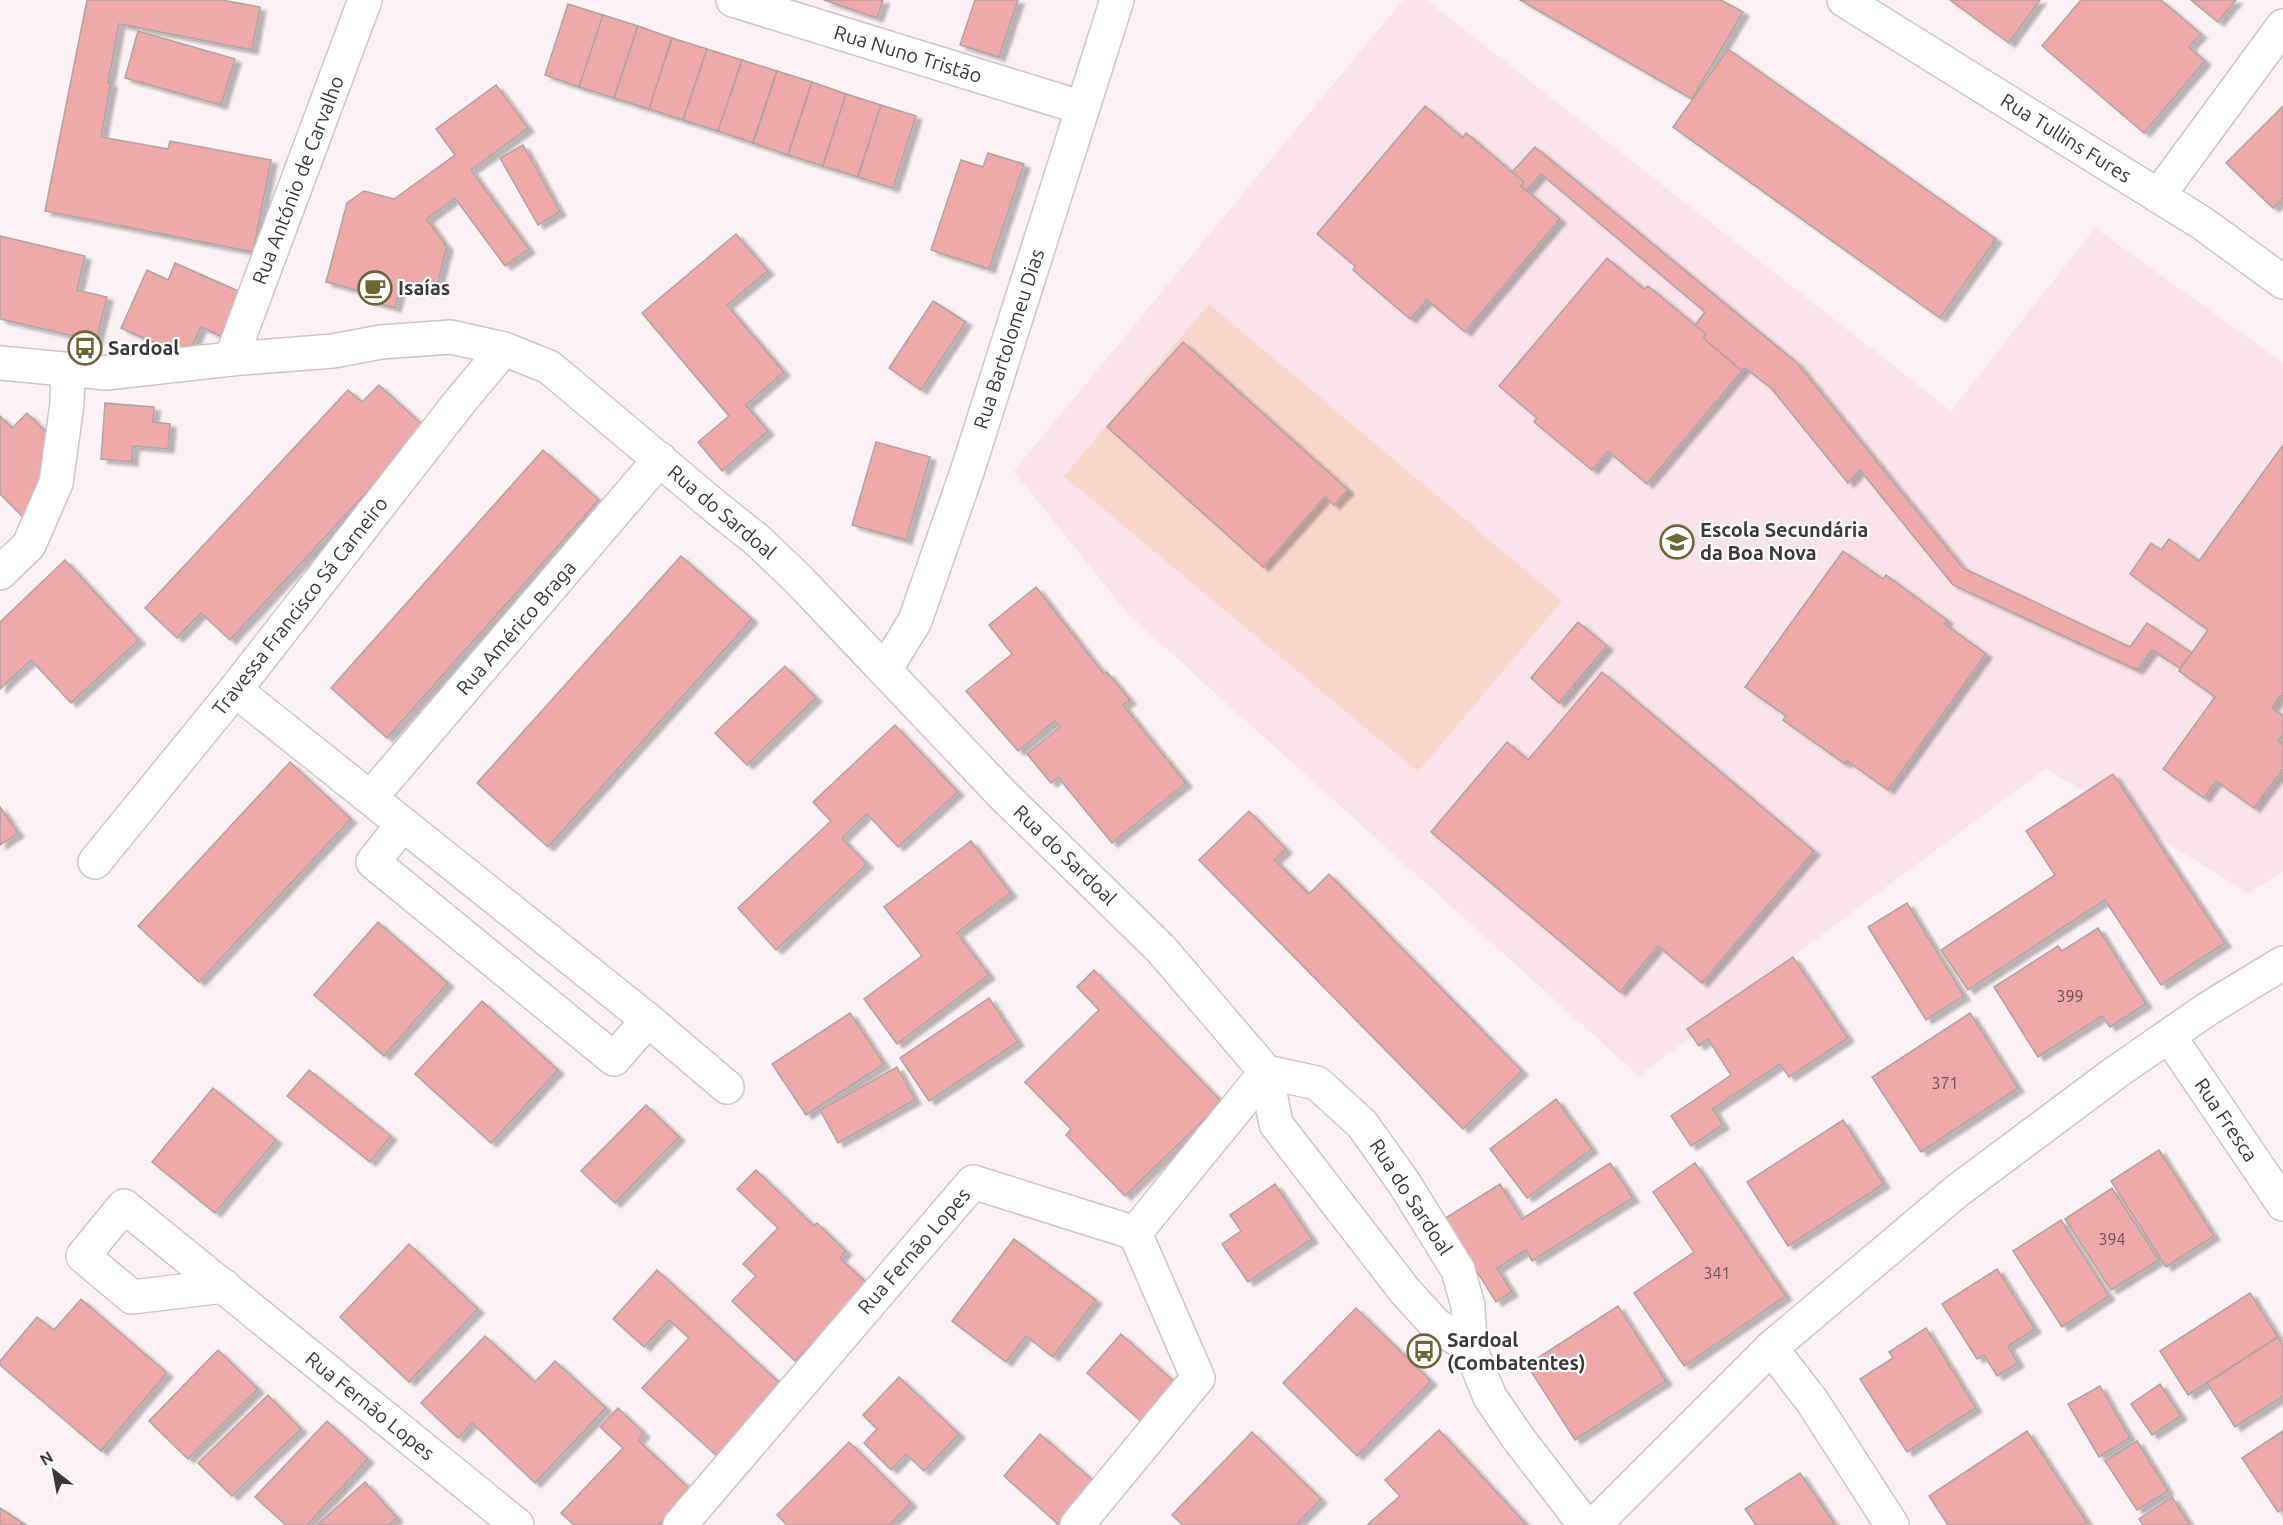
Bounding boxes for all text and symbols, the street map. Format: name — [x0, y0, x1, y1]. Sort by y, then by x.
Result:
street label: Rua Nuno Tristão — [831, 20, 985, 87]
street label: Rua António de Carvalho — [247, 72, 348, 287]
street label: Rua Tullins Fures — [1997, 88, 2136, 187]
street label: Rua Bartolomeu Dias — [969, 246, 1049, 432]
cafe icon: Isaías — [357, 270, 393, 306]
place label: Isaías — [398, 276, 450, 299]
bus stop icon: Sardoal — [67, 330, 103, 366]
place label: Sardoal — [108, 336, 179, 359]
street label: Rua do Sardoal — [664, 460, 781, 563]
street label: Travessa Francisco Sá Carneiro — [207, 492, 392, 720]
place label: Escola Secundária da Boa Nova — [1700, 518, 1868, 564]
school or university icon: Escola Secundária da Boa Nova — [1659, 524, 1695, 560]
street label: Rua Américo Braga — [451, 556, 580, 699]
street label: Rua do Sardoal — [1009, 800, 1122, 909]
house number: 399 — [2056, 987, 2084, 1005]
house number: 371 — [1931, 1074, 1959, 1092]
street label: Rua Fresca — [2190, 1074, 2263, 1166]
street label: Rua do Sardoal — [1365, 1134, 1458, 1259]
street label: Rua Fernão Lopes — [853, 1183, 975, 1318]
house number: 394 — [2098, 1230, 2126, 1248]
house number: 341 — [1703, 1264, 1731, 1282]
place label: Sardoal (Combatentes) — [1447, 1328, 1586, 1374]
bus stop icon: Sardoal (Combatentes) — [1406, 1333, 1442, 1369]
street label: Rua Fernão Lopes — [301, 1347, 439, 1465]
north arrow — [24, 1441, 84, 1501]
text: N — [37, 1447, 56, 1469]

